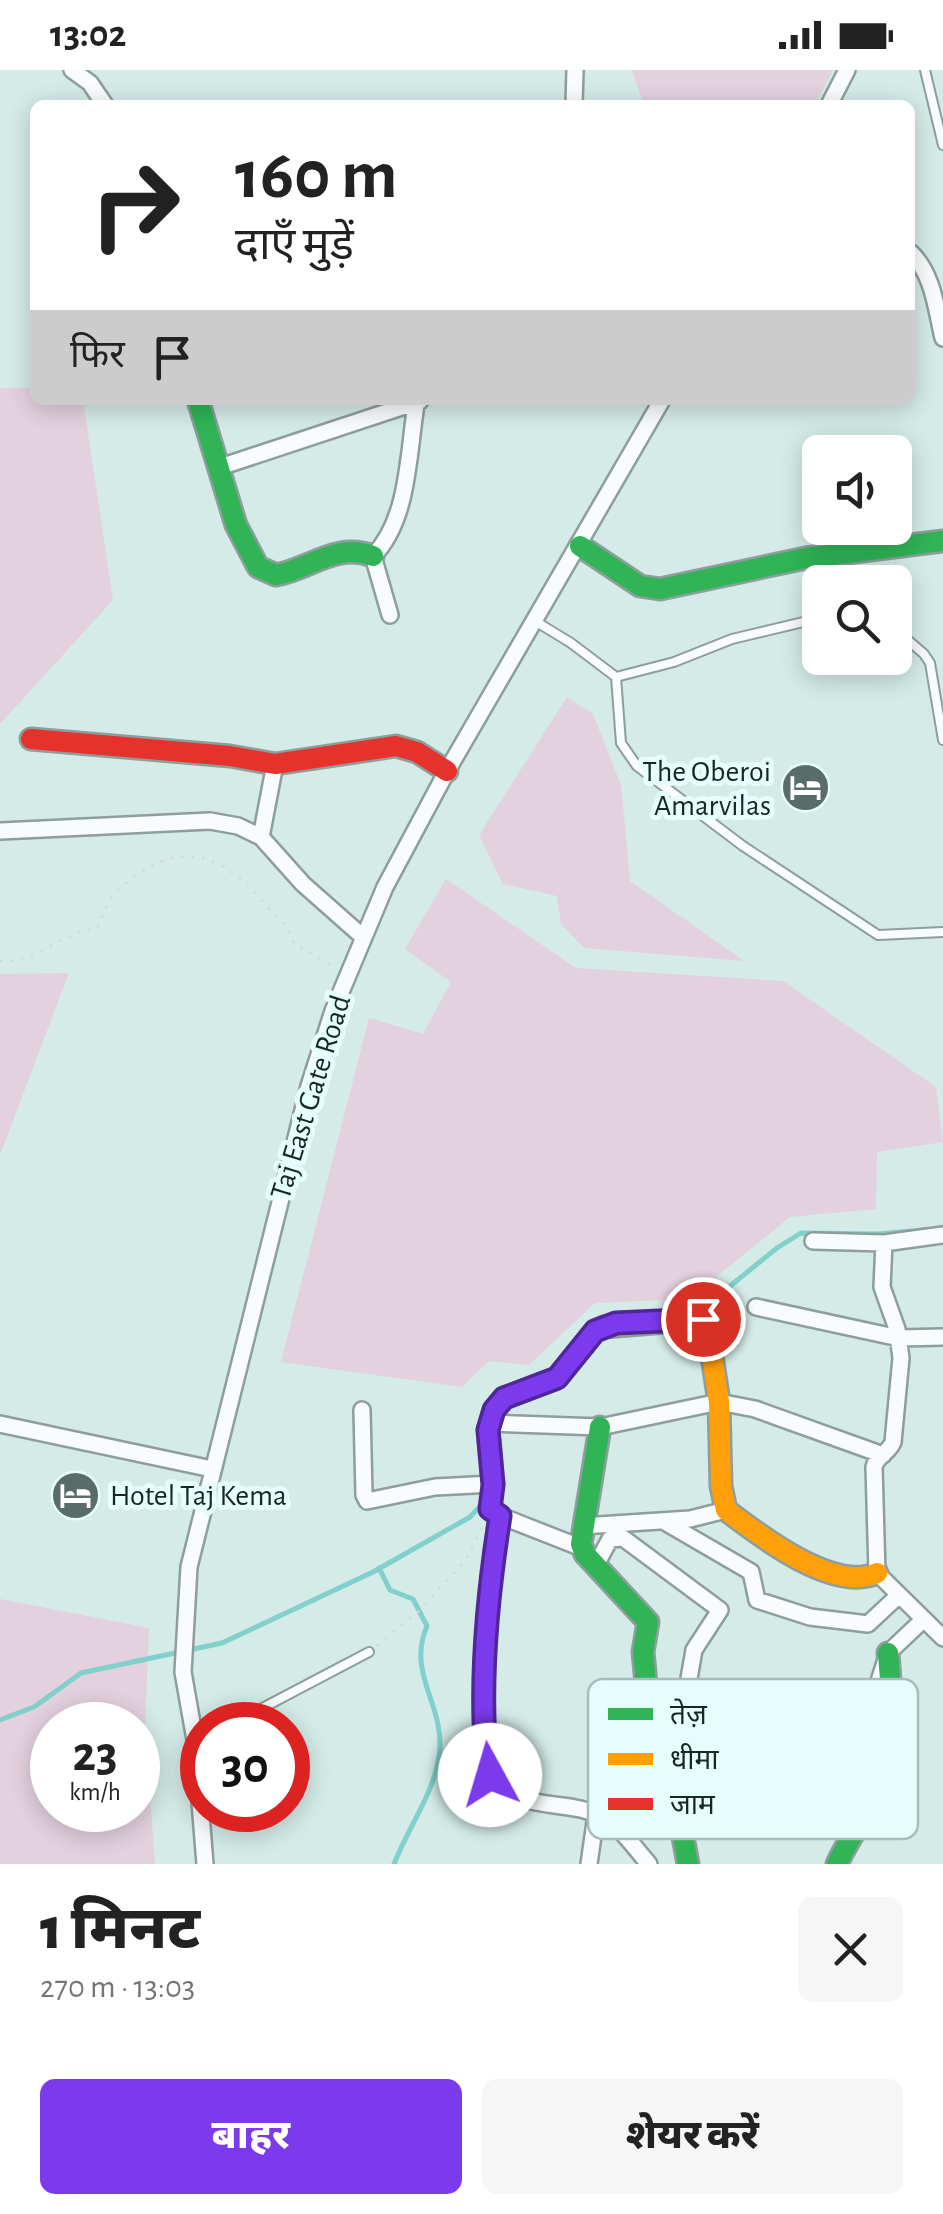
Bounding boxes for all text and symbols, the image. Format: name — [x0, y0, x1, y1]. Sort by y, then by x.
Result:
text: 13:02 — [50, 16, 126, 54]
icon: right — [70, 140, 200, 270]
text: 160 m — [235, 141, 398, 211]
text: दाएँ मुड़ें — [235, 223, 354, 268]
icon: arrive — [145, 330, 200, 385]
text: फिर — [70, 337, 125, 375]
map controls — [802, 435, 912, 675]
button: sound — [802, 435, 912, 545]
button: search — [802, 565, 912, 675]
place label: The Oberoi Amarvilas — [642, 757, 771, 821]
hotel icon: The Oberoi Amarvilas — [780, 762, 832, 814]
street label: Taj East Gate Road — [266, 992, 356, 1203]
pin — [661, 1277, 746, 1362]
icon: arrive — [676, 1292, 731, 1347]
hotel icon: Hotel Taj Kema — [49, 1469, 101, 1521]
place label: Hotel Taj Kema — [110, 1481, 287, 1511]
legend — [588, 1679, 918, 1839]
text: तेज़ — [670, 1698, 708, 1730]
speed limit sign: 30 — [180, 1702, 310, 1832]
position arrow — [438, 1723, 542, 1827]
text: 23 — [72, 1730, 118, 1780]
text: धीमा — [670, 1743, 719, 1775]
text: km/h — [69, 1780, 121, 1805]
text: जाम — [670, 1792, 716, 1820]
button: close — [798, 1897, 903, 2002]
text: 1 मिनट — [40, 1900, 200, 1960]
text: 270 m · 13:03 — [40, 1971, 195, 2003]
button: बाहर — [40, 2079, 462, 2194]
button: शेयर करें — [482, 2079, 903, 2194]

